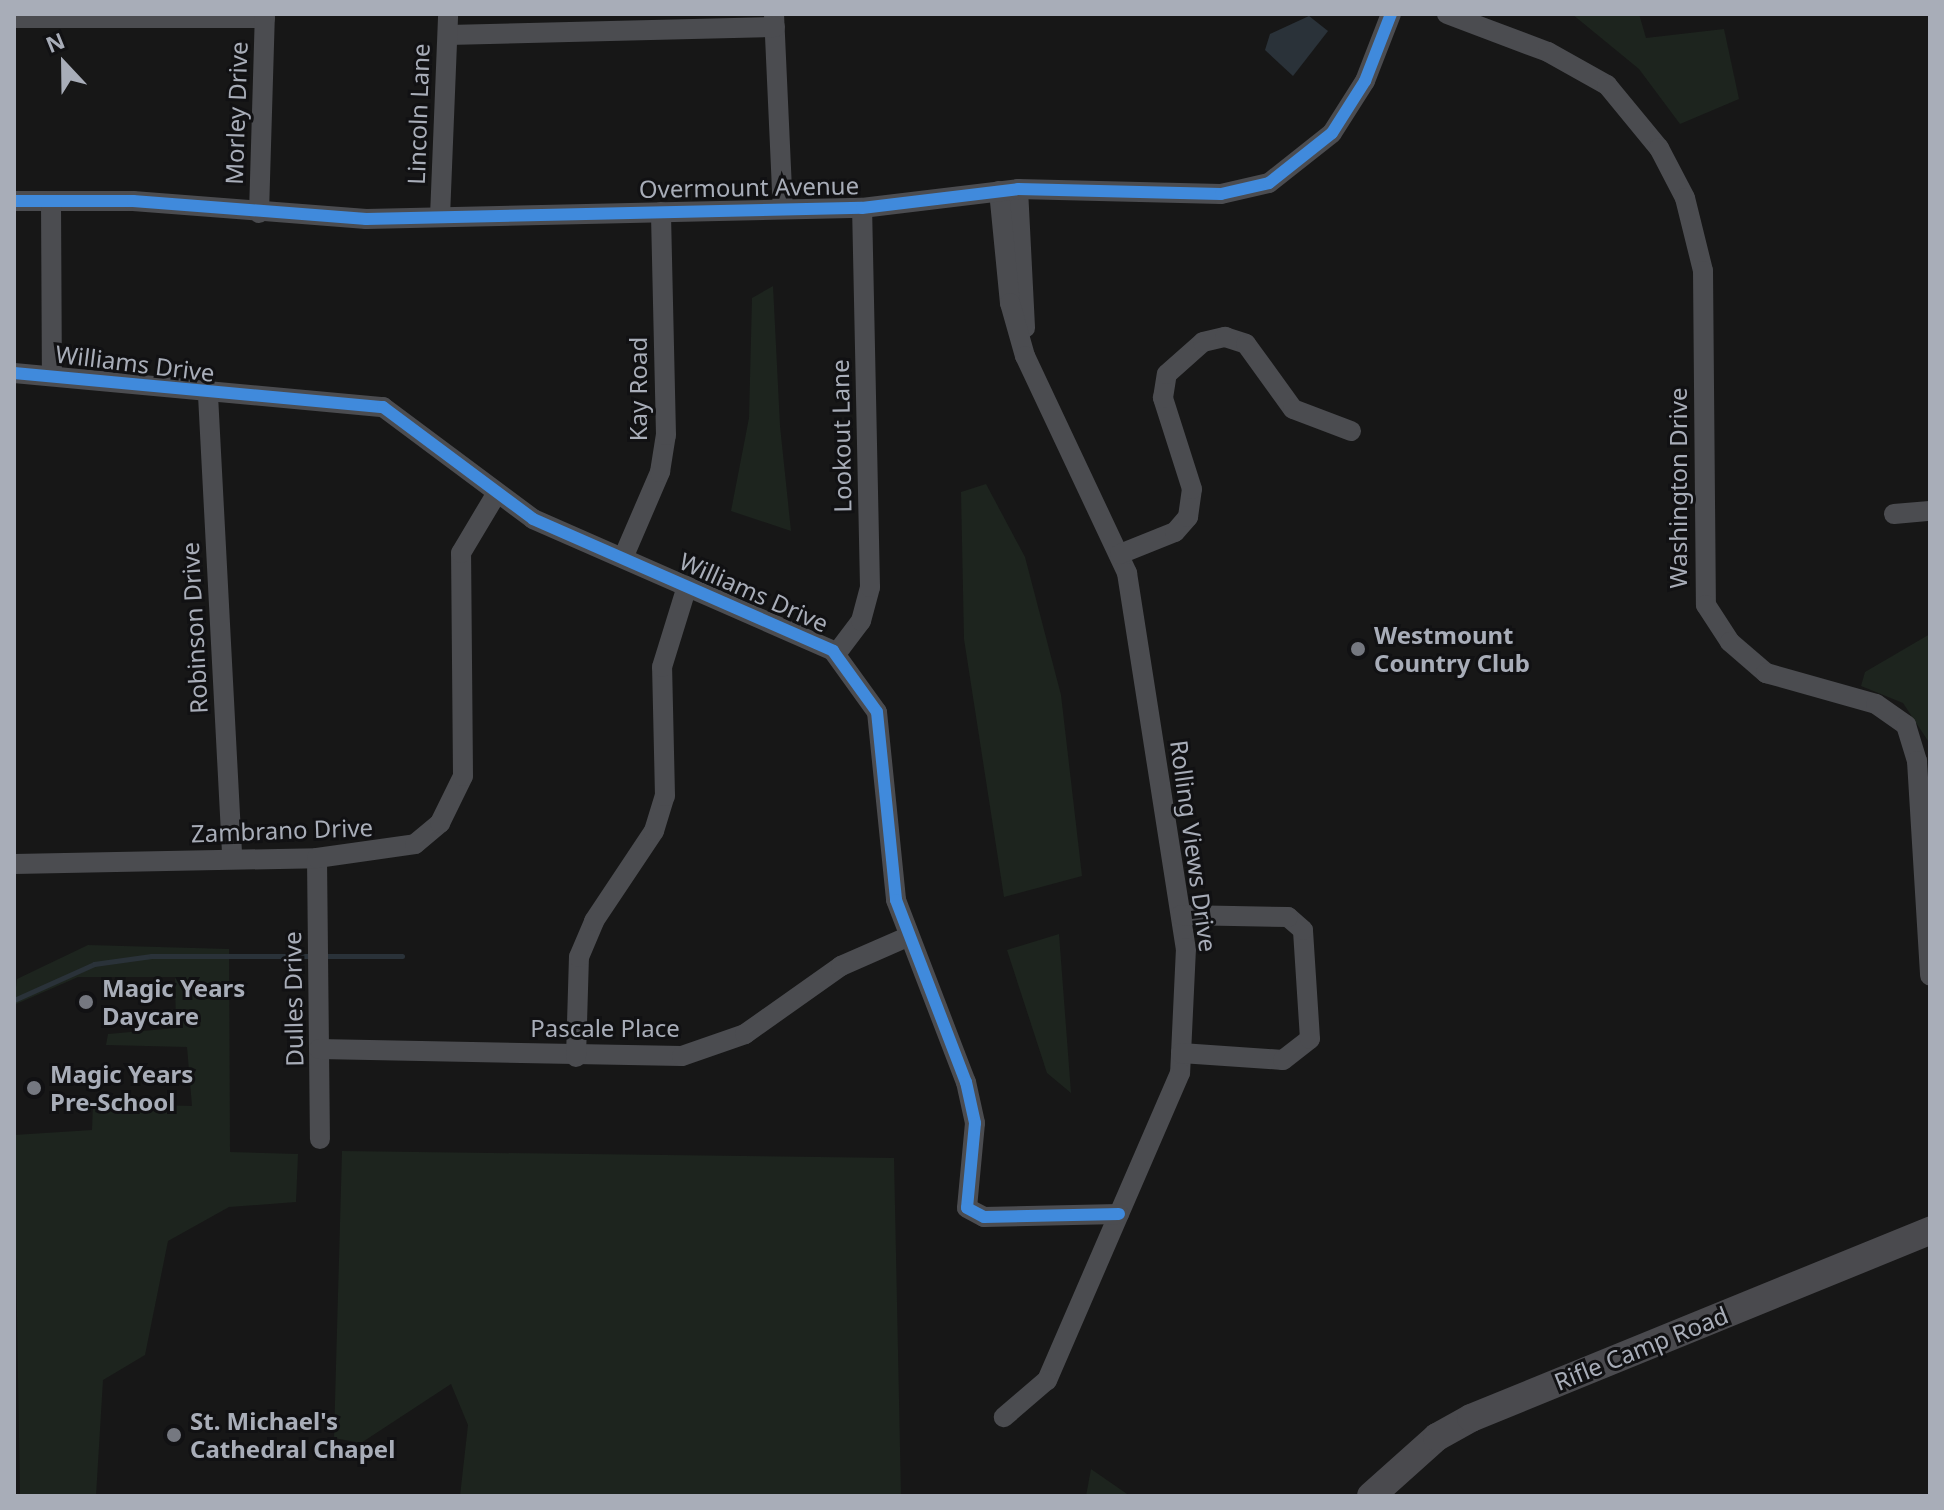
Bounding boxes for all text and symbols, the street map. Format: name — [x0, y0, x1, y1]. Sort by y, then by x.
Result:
north arrow — [24, 24, 104, 104]
text: N — [41, 24, 69, 59]
street label: Morley Drive — [219, 41, 253, 185]
street label: Lincoln Lane — [401, 43, 435, 185]
street label: Overmount Avenue — [639, 171, 859, 203]
street label: Kay Road — [624, 337, 652, 441]
street label: Williams Drive — [54, 339, 216, 387]
street label: Lookout Lane — [825, 359, 857, 513]
street label: Washington Drive — [1664, 387, 1692, 589]
street label: Robinson Drive — [175, 542, 213, 714]
street label: Williams Drive — [675, 546, 833, 638]
place label: Westmount Country Club — [1374, 621, 1530, 677]
marker: Westmount Country Club — [1349, 640, 1367, 658]
street label: Rolling Views Drive — [1165, 738, 1223, 954]
street label: Zambrano Drive — [190, 812, 374, 848]
street label: Dulles Drive — [277, 931, 309, 1067]
place label: Magic Years Daycare — [102, 974, 245, 1030]
marker: Magic Years Daycare — [77, 993, 95, 1011]
street label: Pascale Place — [530, 1014, 680, 1042]
place label: Magic Years Pre-School — [50, 1060, 193, 1116]
marker: Magic Years Pre-School — [25, 1079, 43, 1097]
street label: Rifle Camp Road — [1550, 1300, 1732, 1396]
place label: St. Michael's Cathedral Chapel — [190, 1407, 395, 1463]
marker: St. Michael's Cathedral Chapel — [165, 1426, 183, 1444]

